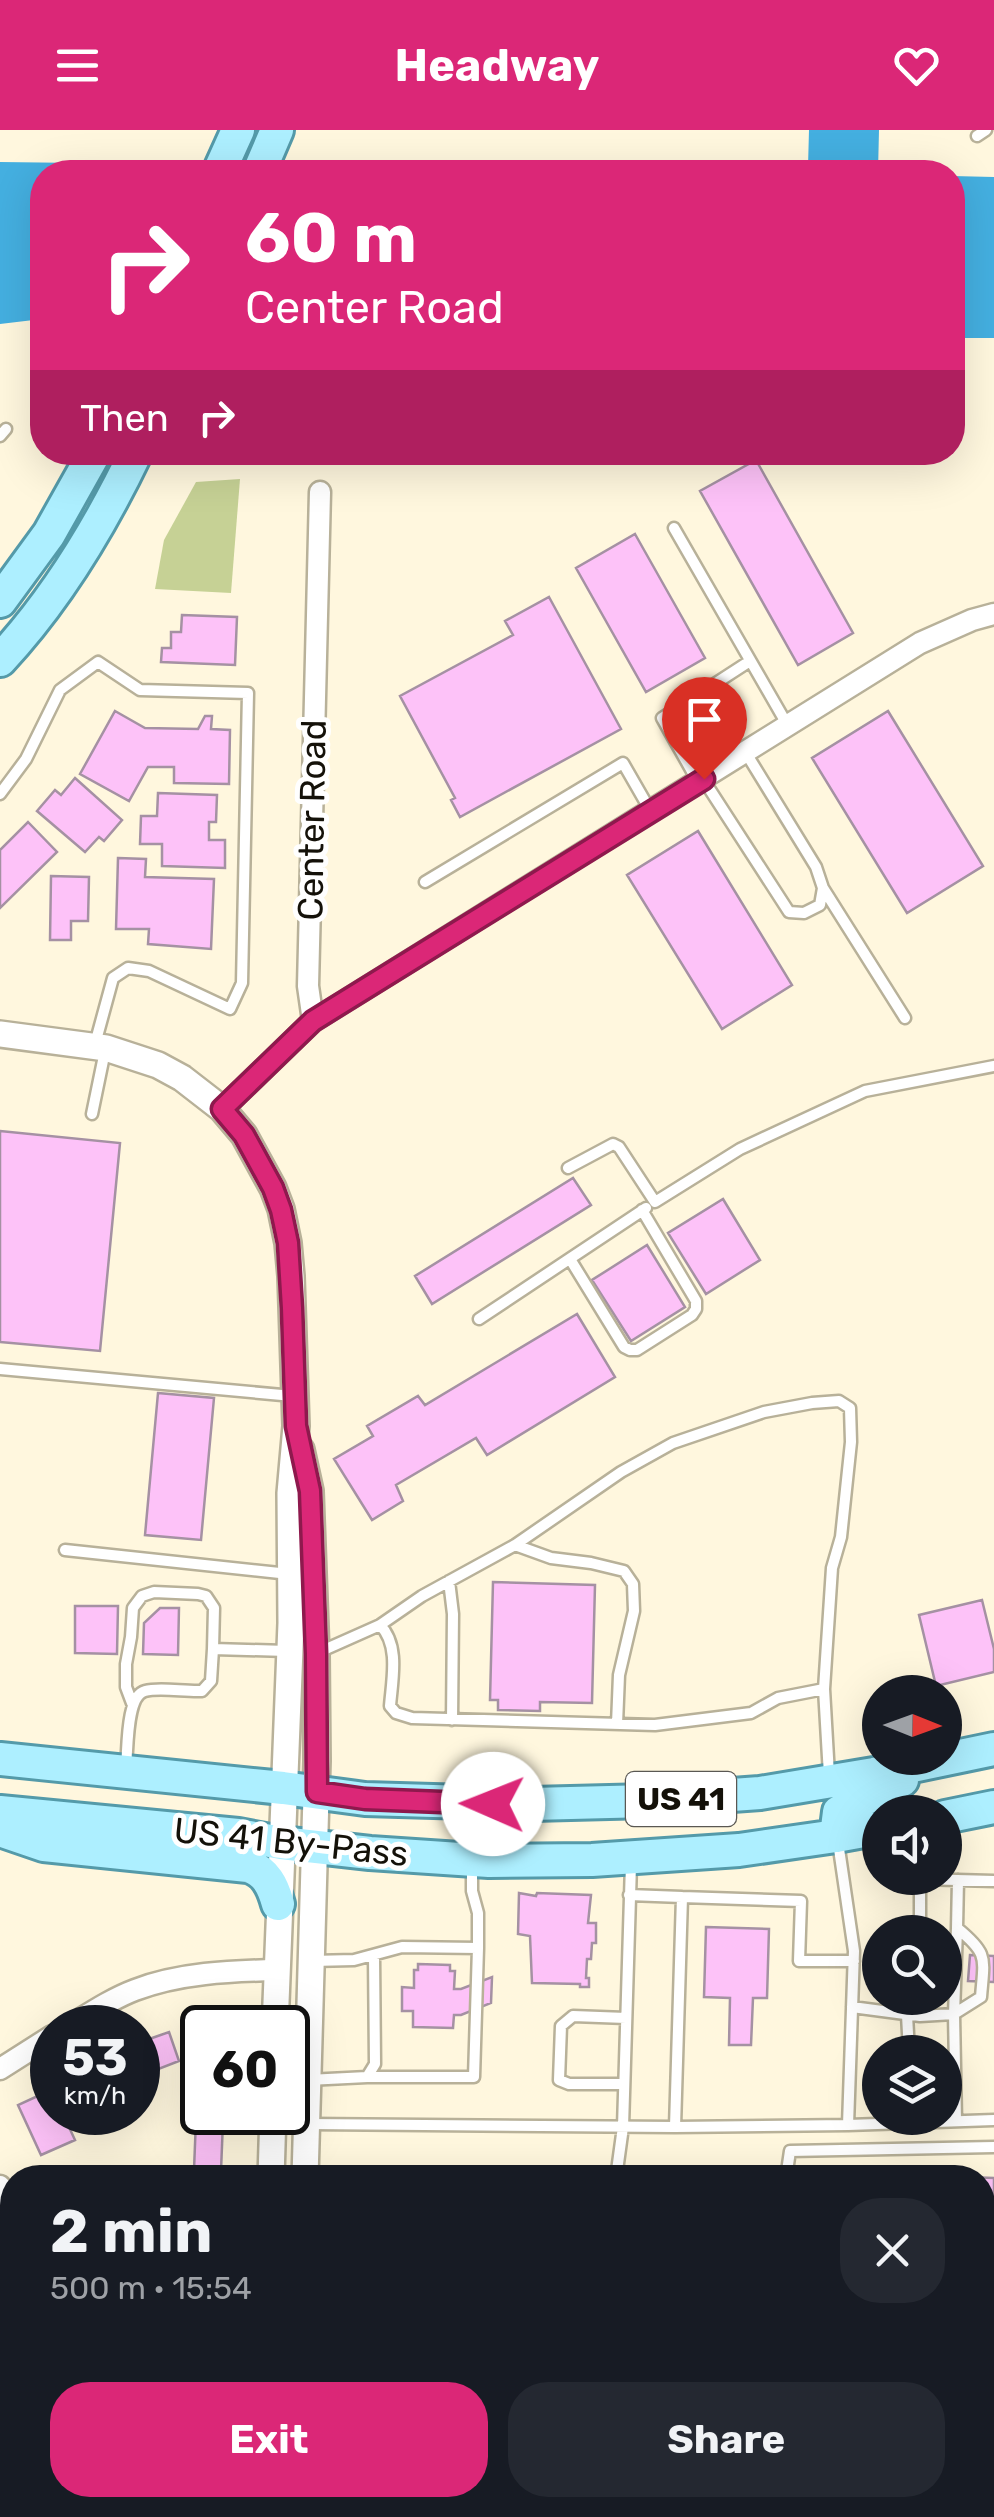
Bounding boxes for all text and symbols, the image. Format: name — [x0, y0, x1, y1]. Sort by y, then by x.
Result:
icon: menu — [50, 38, 105, 93]
icon: heart — [889, 38, 944, 93]
text: Headway — [395, 39, 599, 92]
text: 60 m — [245, 197, 417, 280]
icon: right — [80, 200, 210, 330]
text: Center Road — [245, 281, 504, 334]
icon: right — [189, 390, 244, 445]
text: Then — [80, 395, 169, 441]
pin — [662, 677, 747, 780]
icon: arrive — [677, 692, 732, 747]
street label: Center Road — [289, 719, 335, 921]
north arrow — [862, 1675, 962, 1775]
map controls — [862, 1675, 962, 2135]
position arrow — [441, 1752, 545, 1856]
road number: US 41 — [626, 1772, 736, 1826]
button: sound — [862, 1795, 962, 1895]
street label: US 41 By-Pass — [172, 1809, 410, 1875]
button: search — [862, 1915, 962, 2015]
speed limit sign: 60 — [180, 2005, 310, 2135]
text: 53 — [62, 2028, 128, 2088]
button: layers — [862, 2035, 962, 2135]
text: km/h — [64, 2081, 126, 2110]
text: 2 min — [50, 2196, 212, 2267]
button: close — [840, 2198, 945, 2303]
text: 500 m · 15:54 — [50, 2269, 252, 2307]
button: Exit — [50, 2382, 488, 2497]
button: Share — [508, 2382, 945, 2497]

